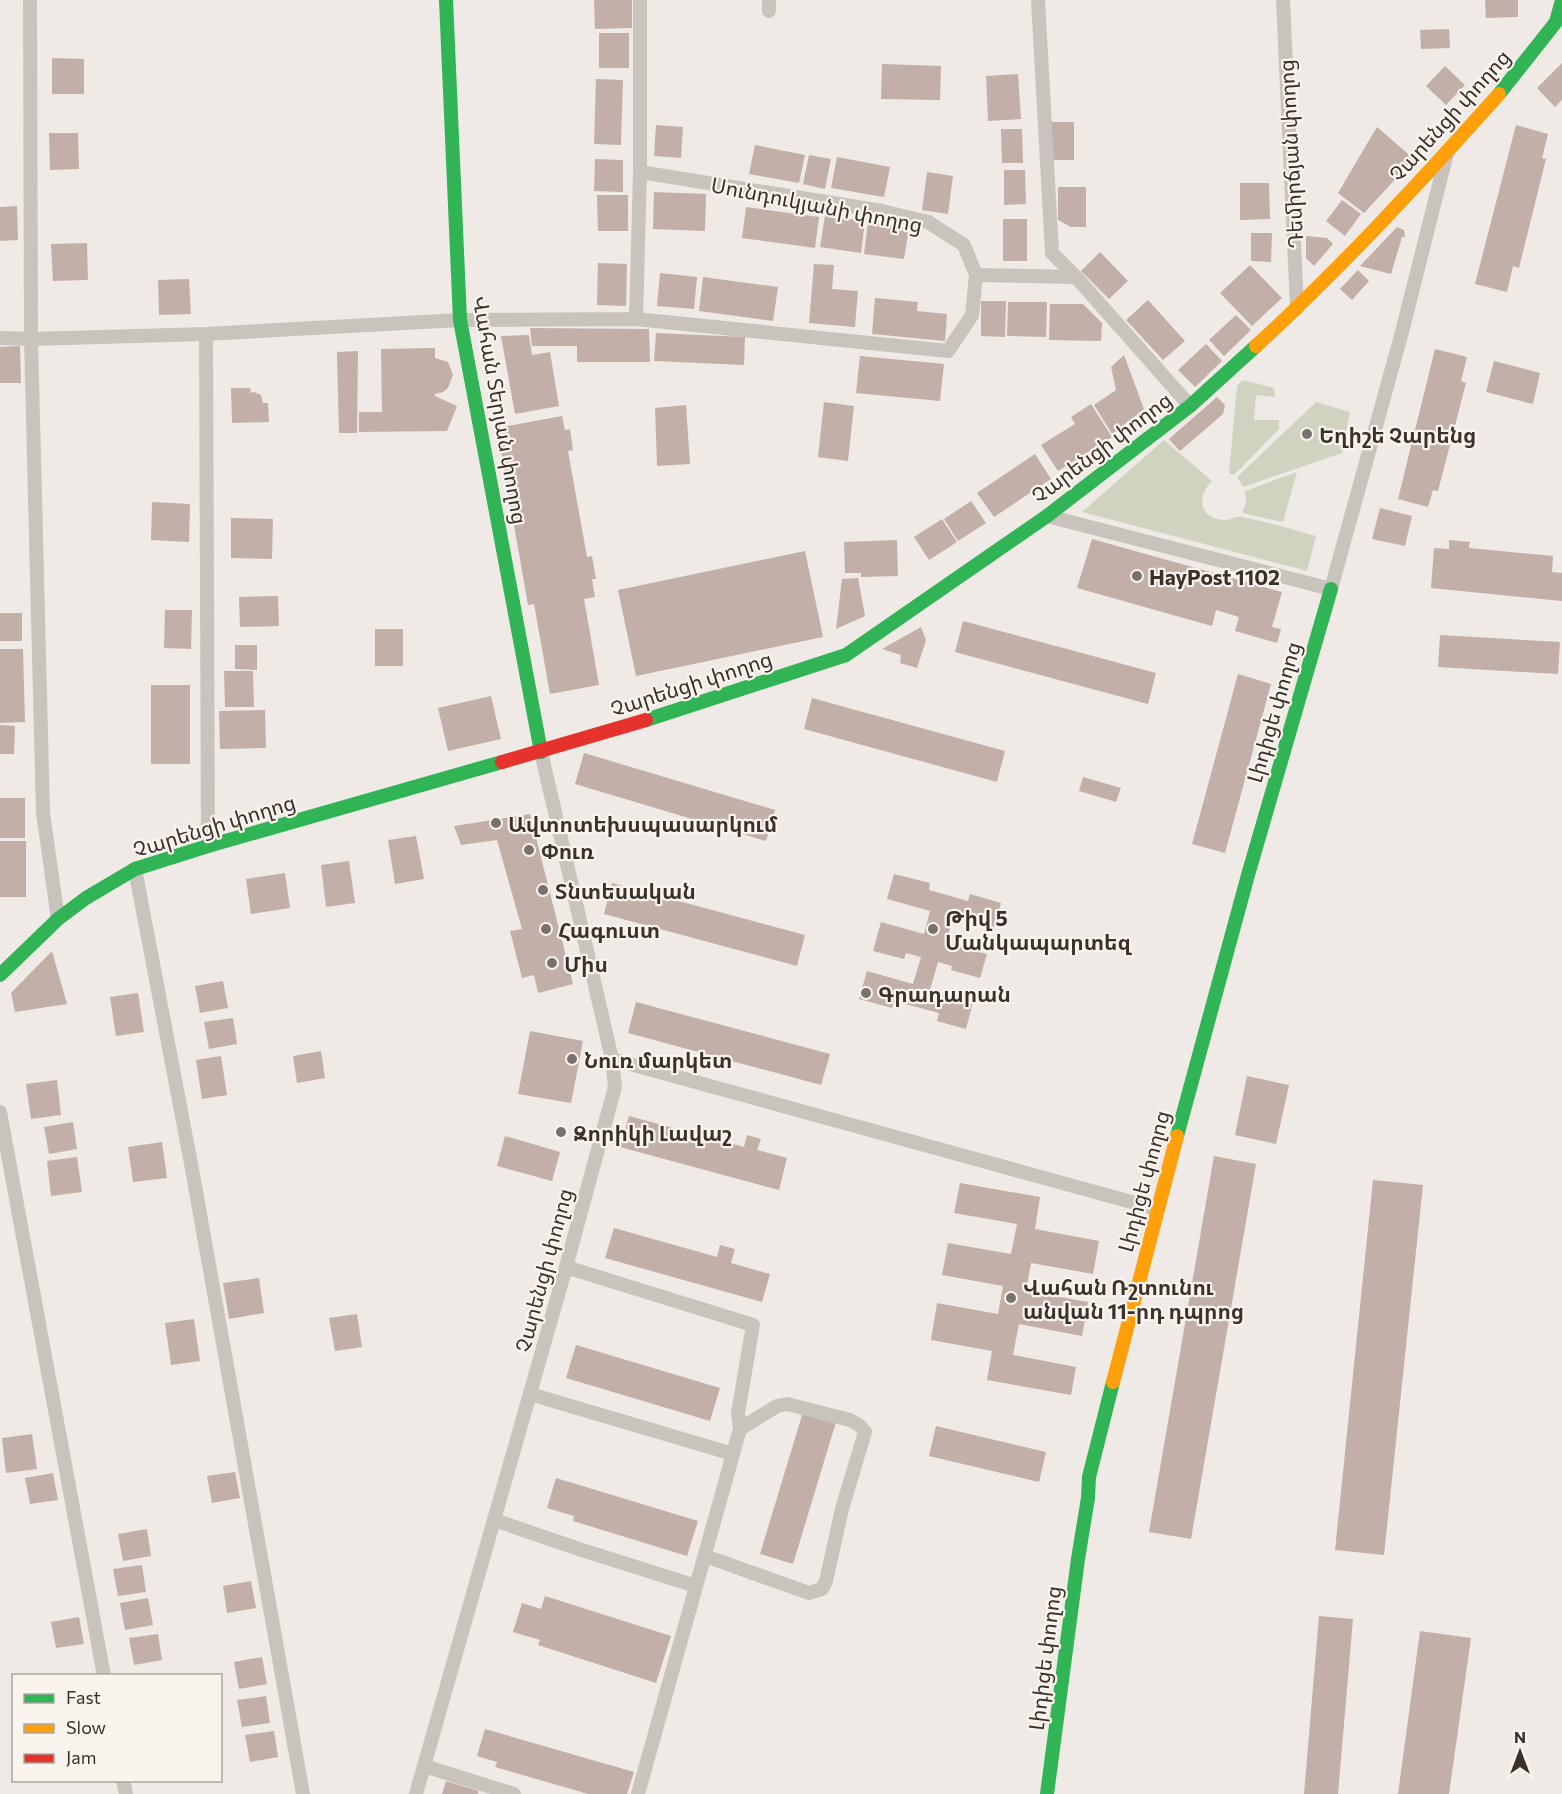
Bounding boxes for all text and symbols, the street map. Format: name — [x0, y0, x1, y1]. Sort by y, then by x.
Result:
street label: Չարենցի փողոց — [1383, 44, 1515, 187]
street label: Դեմիրճյան փողոց — [1273, 59, 1308, 249]
street label: Սունդուկյանի փողոց — [709, 171, 925, 238]
street label: Վահան Տերյան փողոց — [468, 294, 533, 526]
street label: Չարենցի փողոց — [1026, 386, 1176, 509]
place label: Եղիշե Չարենց — [1319, 422, 1476, 448]
marker: Եղիշե Չարենց — [1300, 427, 1314, 441]
place label: HayPost 1102 — [1149, 564, 1280, 589]
marker: HayPost 1102 — [1130, 569, 1144, 583]
street label: Լիդիցե փողոց — [1241, 639, 1306, 786]
street label: Չարենցի փողոց — [607, 645, 775, 722]
street label: Չարենցի փողոց — [130, 788, 299, 863]
place label: Ավտոտեխսպասարկում — [508, 811, 778, 837]
marker: Ավտոտեխսպասարկում — [489, 816, 503, 830]
place label: Փուռ — [541, 838, 594, 863]
marker: Փուռ — [522, 843, 536, 857]
place label: Տնտեսական — [555, 878, 696, 904]
marker: Տնտեսական — [536, 883, 550, 897]
place label: Թիվ 5 Մանկապարտեզ — [945, 905, 1133, 955]
place label: Հագուստ — [558, 917, 660, 943]
marker: Հագուստ — [539, 922, 553, 936]
marker: Թիվ 5 Մանկապարտեզ — [926, 922, 940, 936]
place label: Միս — [564, 951, 608, 977]
marker: Միս — [545, 956, 559, 970]
place label: Գրադարան — [878, 981, 1011, 1007]
marker: Գրադարան — [859, 986, 873, 1000]
place label: Նուռ մարկետ — [584, 1047, 732, 1073]
marker: Նուռ մարկետ — [565, 1052, 579, 1066]
street label: Լիդիցե փողոց — [1112, 1107, 1175, 1255]
place label: Զորիկի Լավաշ — [573, 1120, 732, 1146]
marker: Զորիկի Լավաշ — [554, 1125, 568, 1139]
street label: Չարենցի փողոց — [509, 1185, 578, 1355]
place label: Վահան Ռշտունու անվան 11-րդ դպրոց — [1023, 1274, 1244, 1324]
marker: Վահան Ռշտունու անվան 11-րդ դպրոց — [1004, 1291, 1018, 1305]
street label: Լիդիցե փողոց — [1023, 1584, 1066, 1732]
legend — [12, 1674, 222, 1782]
text: Fast — [66, 1686, 101, 1708]
text: Slow — [66, 1716, 106, 1738]
north arrow — [1490, 1722, 1550, 1782]
text: N — [1514, 1727, 1526, 1746]
text: Jam — [66, 1746, 96, 1768]

